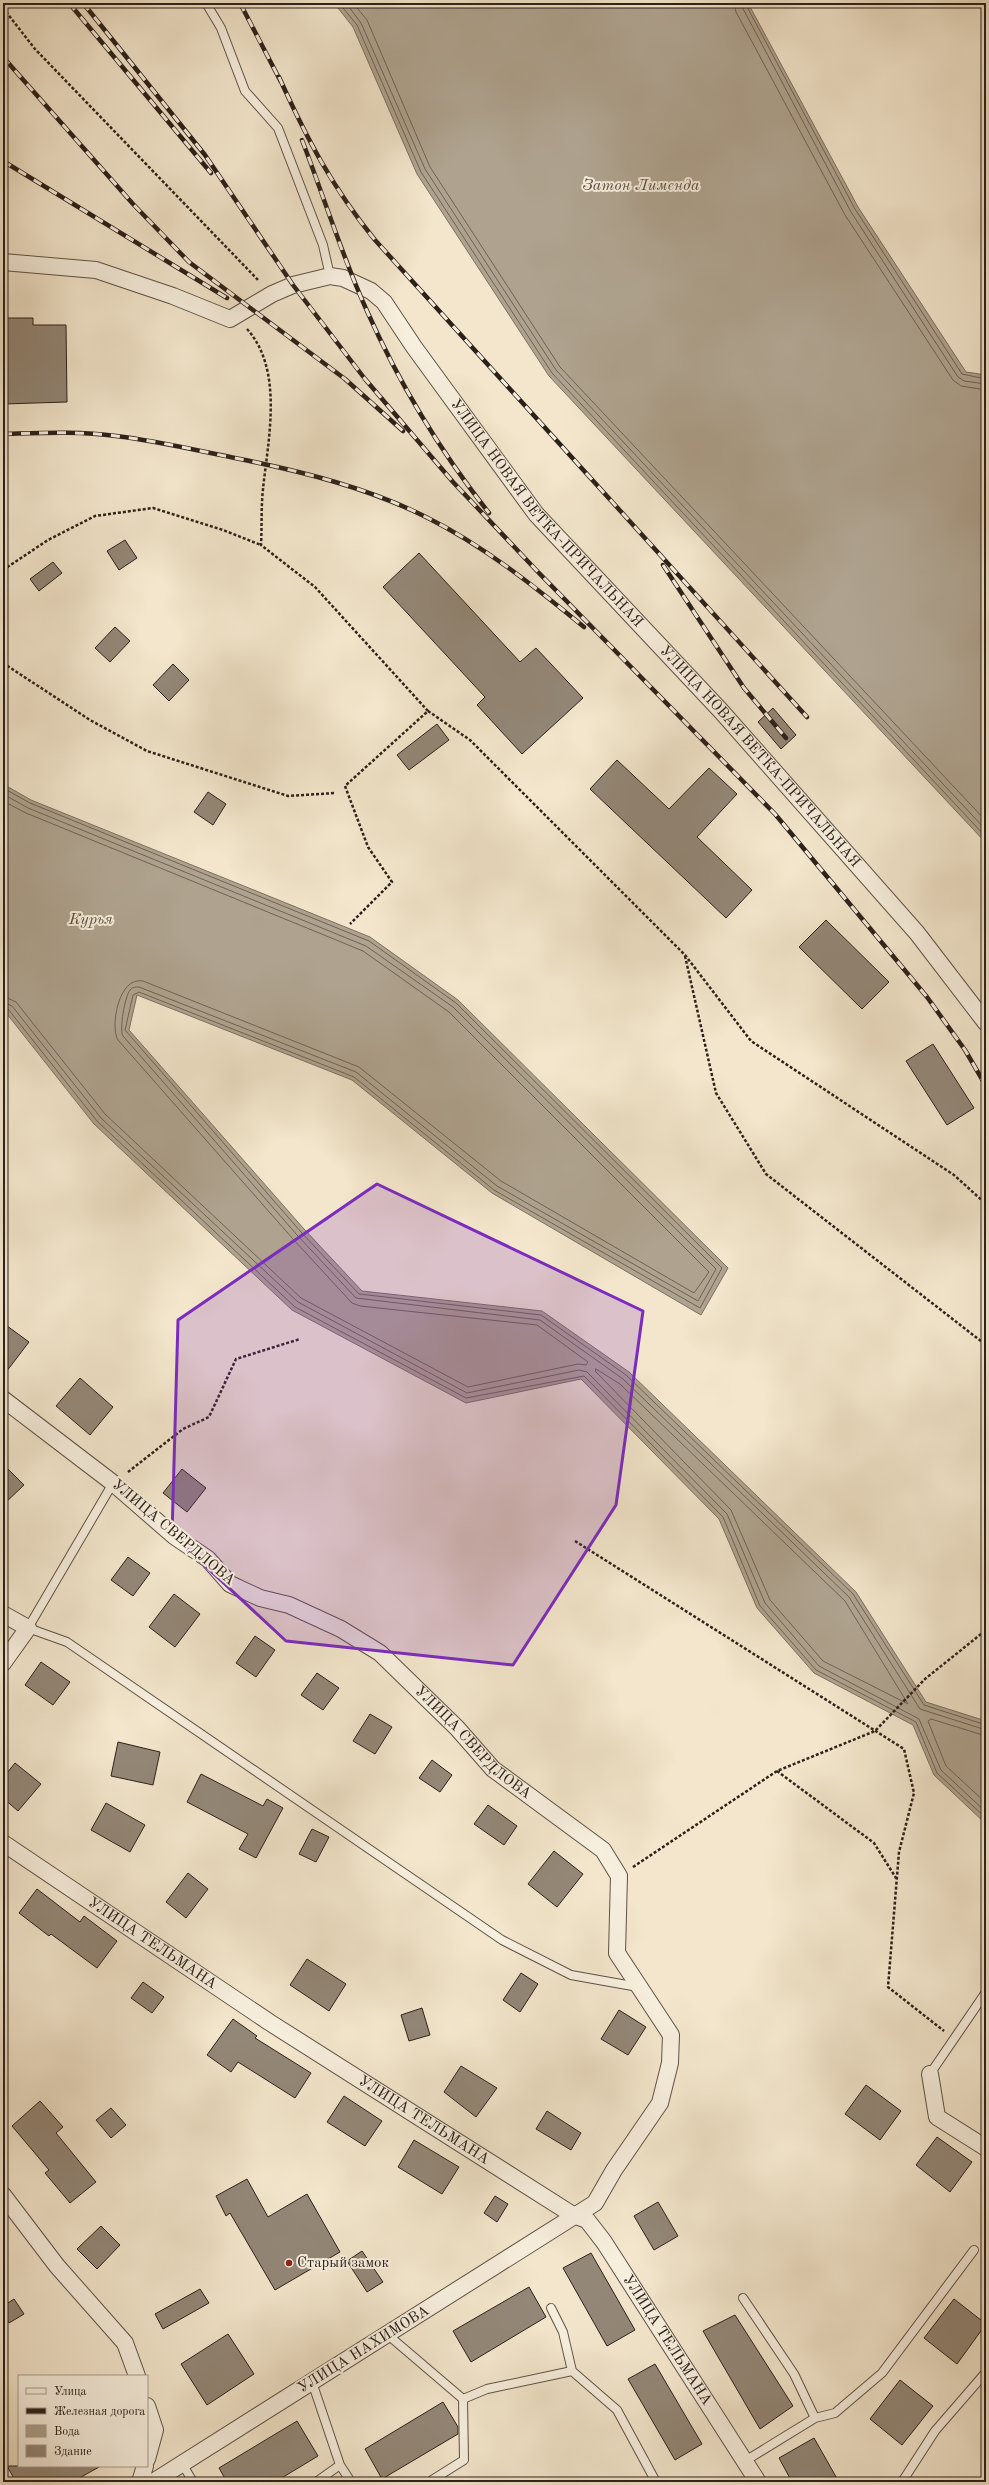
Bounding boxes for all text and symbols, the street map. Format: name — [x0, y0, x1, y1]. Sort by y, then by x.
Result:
water label: Затон Лименда — [582, 178, 700, 194]
street label: УЛИЦА НОВАЯ ВЕТКА-ПРИЧАЛЬНАЯ — [447, 397, 646, 630]
street label: УЛИЦА НОВАЯ ВЕТКА-ПРИЧАЛЬНАЯ — [657, 643, 863, 870]
water label: Курья — [68, 912, 113, 928]
street label: УЛИЦА СВЕРДЛОВА — [109, 1477, 238, 1589]
street label: УЛИЦА СВЕРДЛОВА — [412, 1684, 534, 1802]
street label: УЛИЦА ТЕЛЬМАНА — [85, 1895, 220, 1992]
street label: УЛИЦА ТЕЛЬМАНА — [356, 2073, 492, 2168]
place label: Cтарый замок — [297, 2256, 389, 2271]
marker: Cтарый замок — [284, 2258, 294, 2268]
street label: УЛИЦА ТЕЛЬМАНА — [620, 2272, 715, 2409]
street label: УЛИЦА НАХИМОВА — [296, 2303, 433, 2397]
legend — [18, 2375, 148, 2467]
text: Улица — [54, 2386, 87, 2398]
text: Железная дорога — [54, 2406, 145, 2418]
text: Вода — [54, 2426, 80, 2438]
text: Здание — [54, 2446, 92, 2458]

